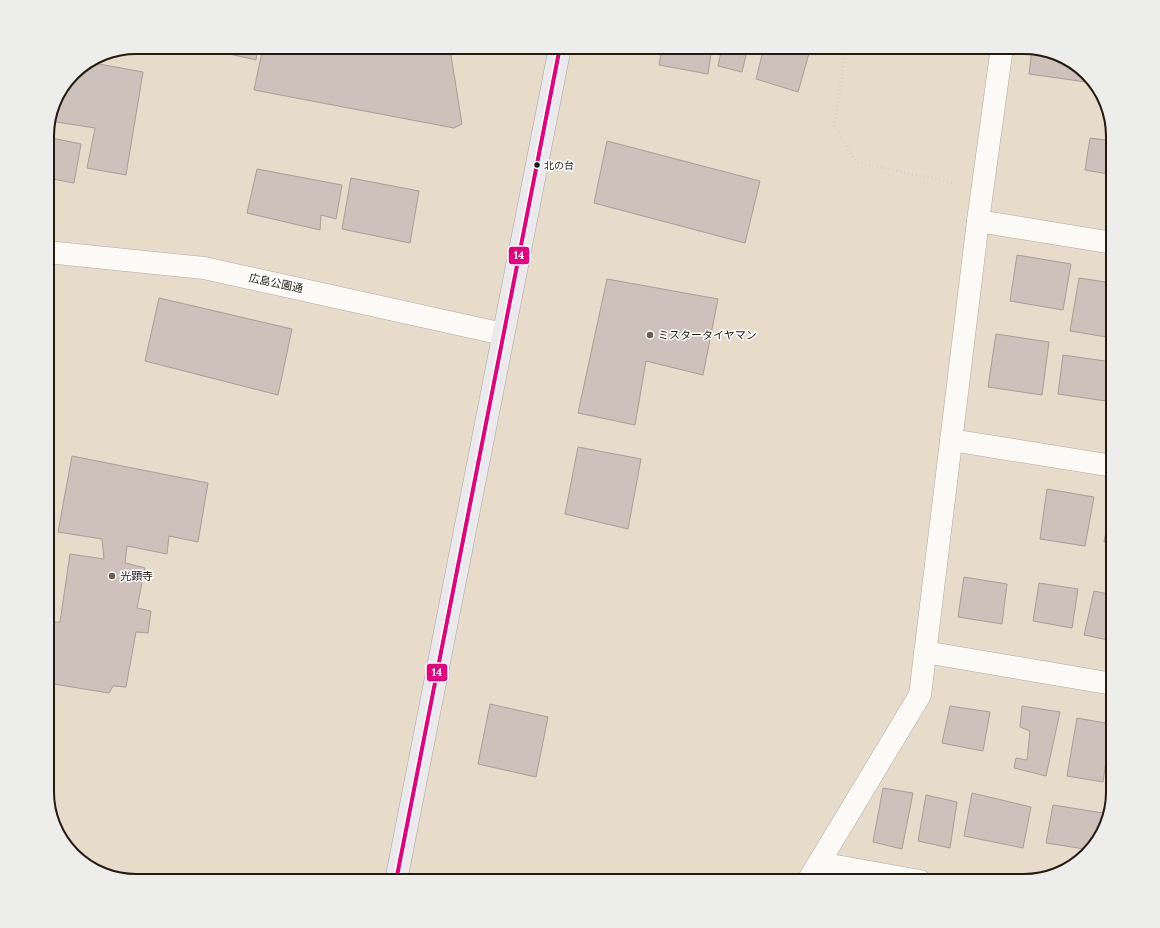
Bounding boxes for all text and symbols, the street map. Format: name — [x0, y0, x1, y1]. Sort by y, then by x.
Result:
place label: 北の台 — [544, 159, 574, 172]
marker: 北の台 — [532, 160, 542, 170]
line badge: 14 — [508, 246, 530, 265]
text: 14 — [514, 248, 524, 262]
street label: 広島公園通 — [248, 270, 304, 296]
place label: ミスタータイヤマン — [658, 328, 757, 342]
marker: ミスタータイヤマン — [645, 330, 655, 340]
place label: 光顕寺 — [120, 569, 153, 583]
marker: 光顕寺 — [107, 571, 117, 581]
line badge: 14 — [426, 663, 448, 682]
text: 14 — [432, 665, 442, 679]

